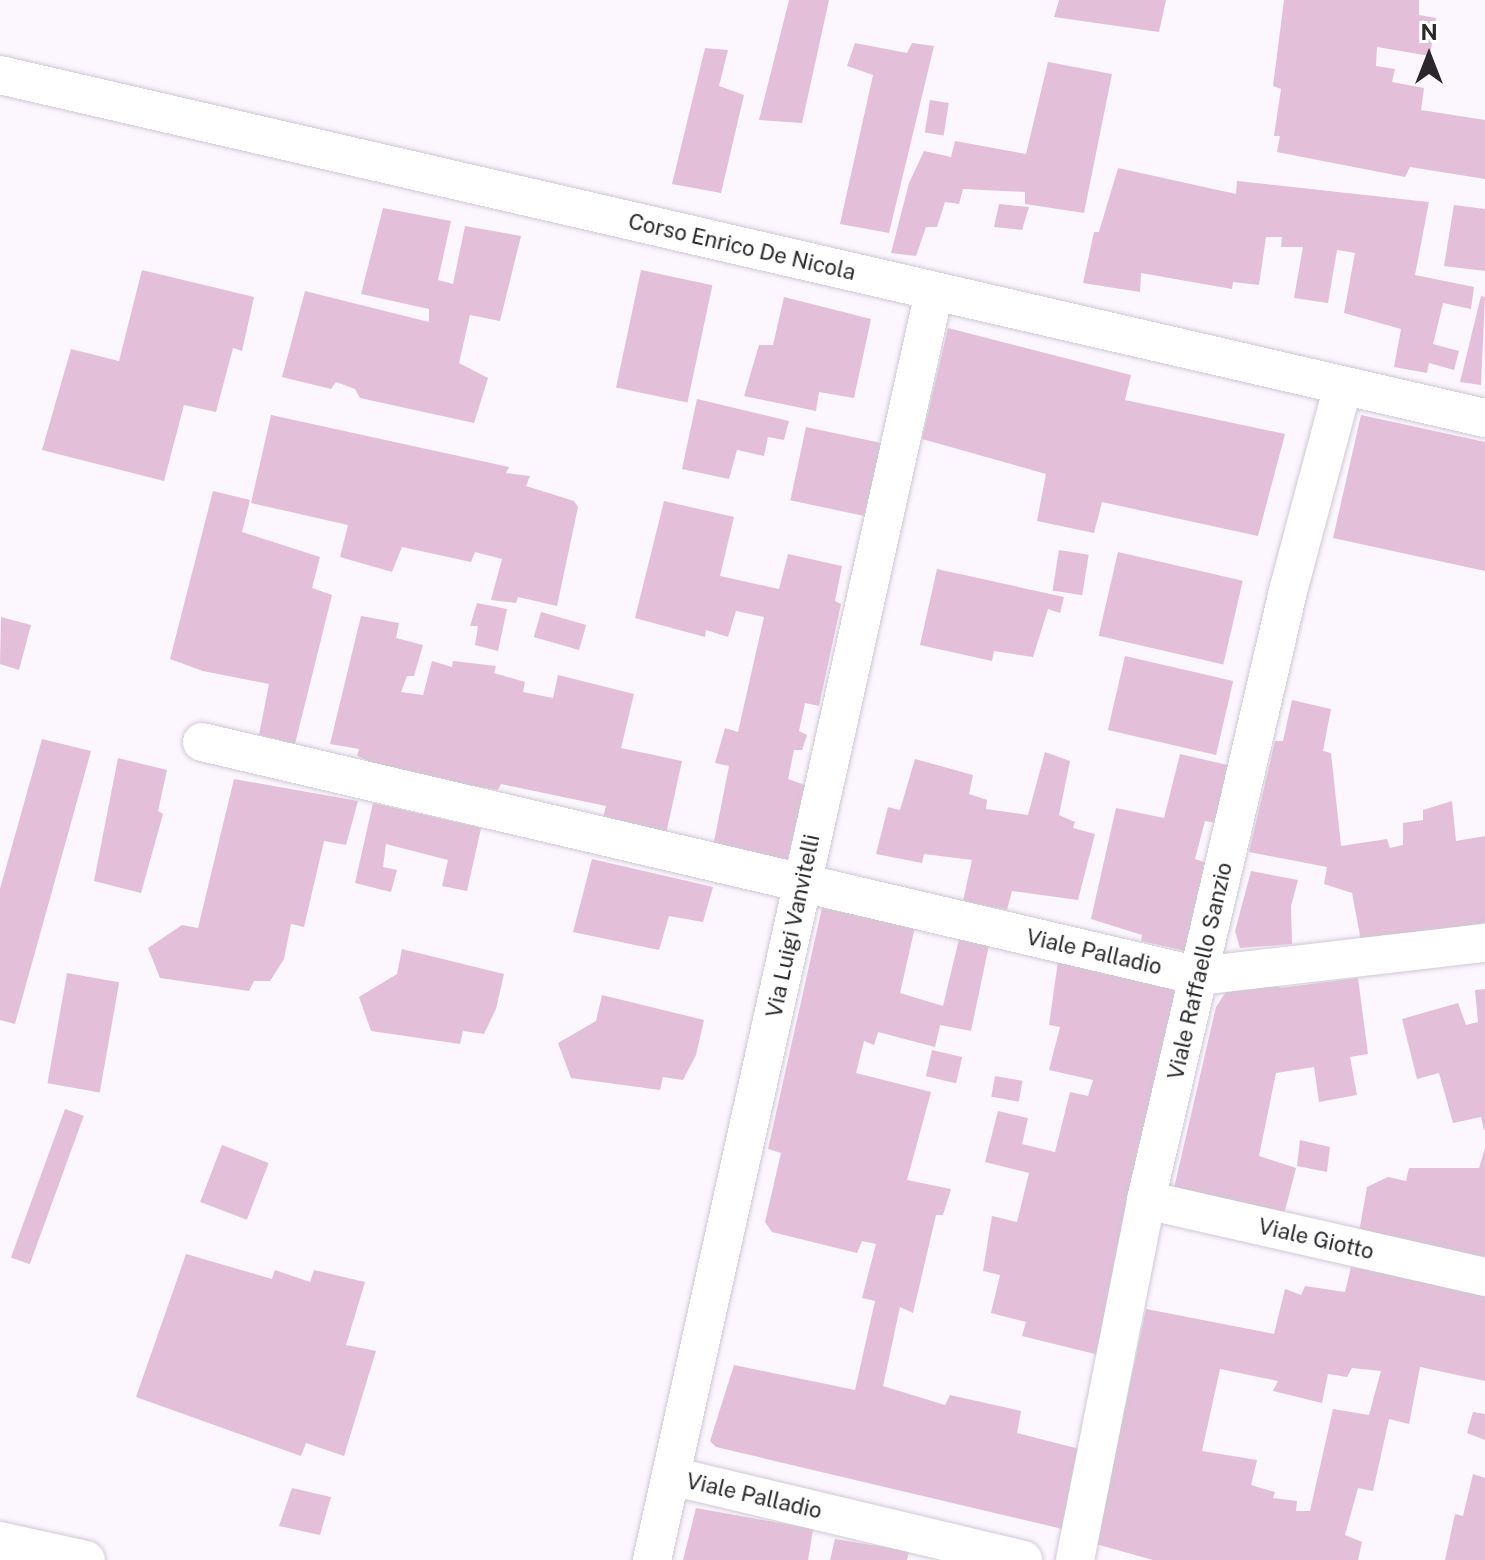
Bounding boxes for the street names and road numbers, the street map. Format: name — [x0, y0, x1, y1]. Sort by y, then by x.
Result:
street label: Corso Enrico De Nicola — [626, 208, 858, 286]
street label: Via Luigi Vanvitelli — [761, 832, 825, 1020]
street label: Viale Raffaello Sanzio — [1162, 860, 1238, 1082]
street label: Viale Palladio — [1024, 924, 1164, 980]
street label: Viale Giotto — [1256, 1213, 1376, 1265]
street label: Viale Palladio — [684, 1468, 824, 1524]

